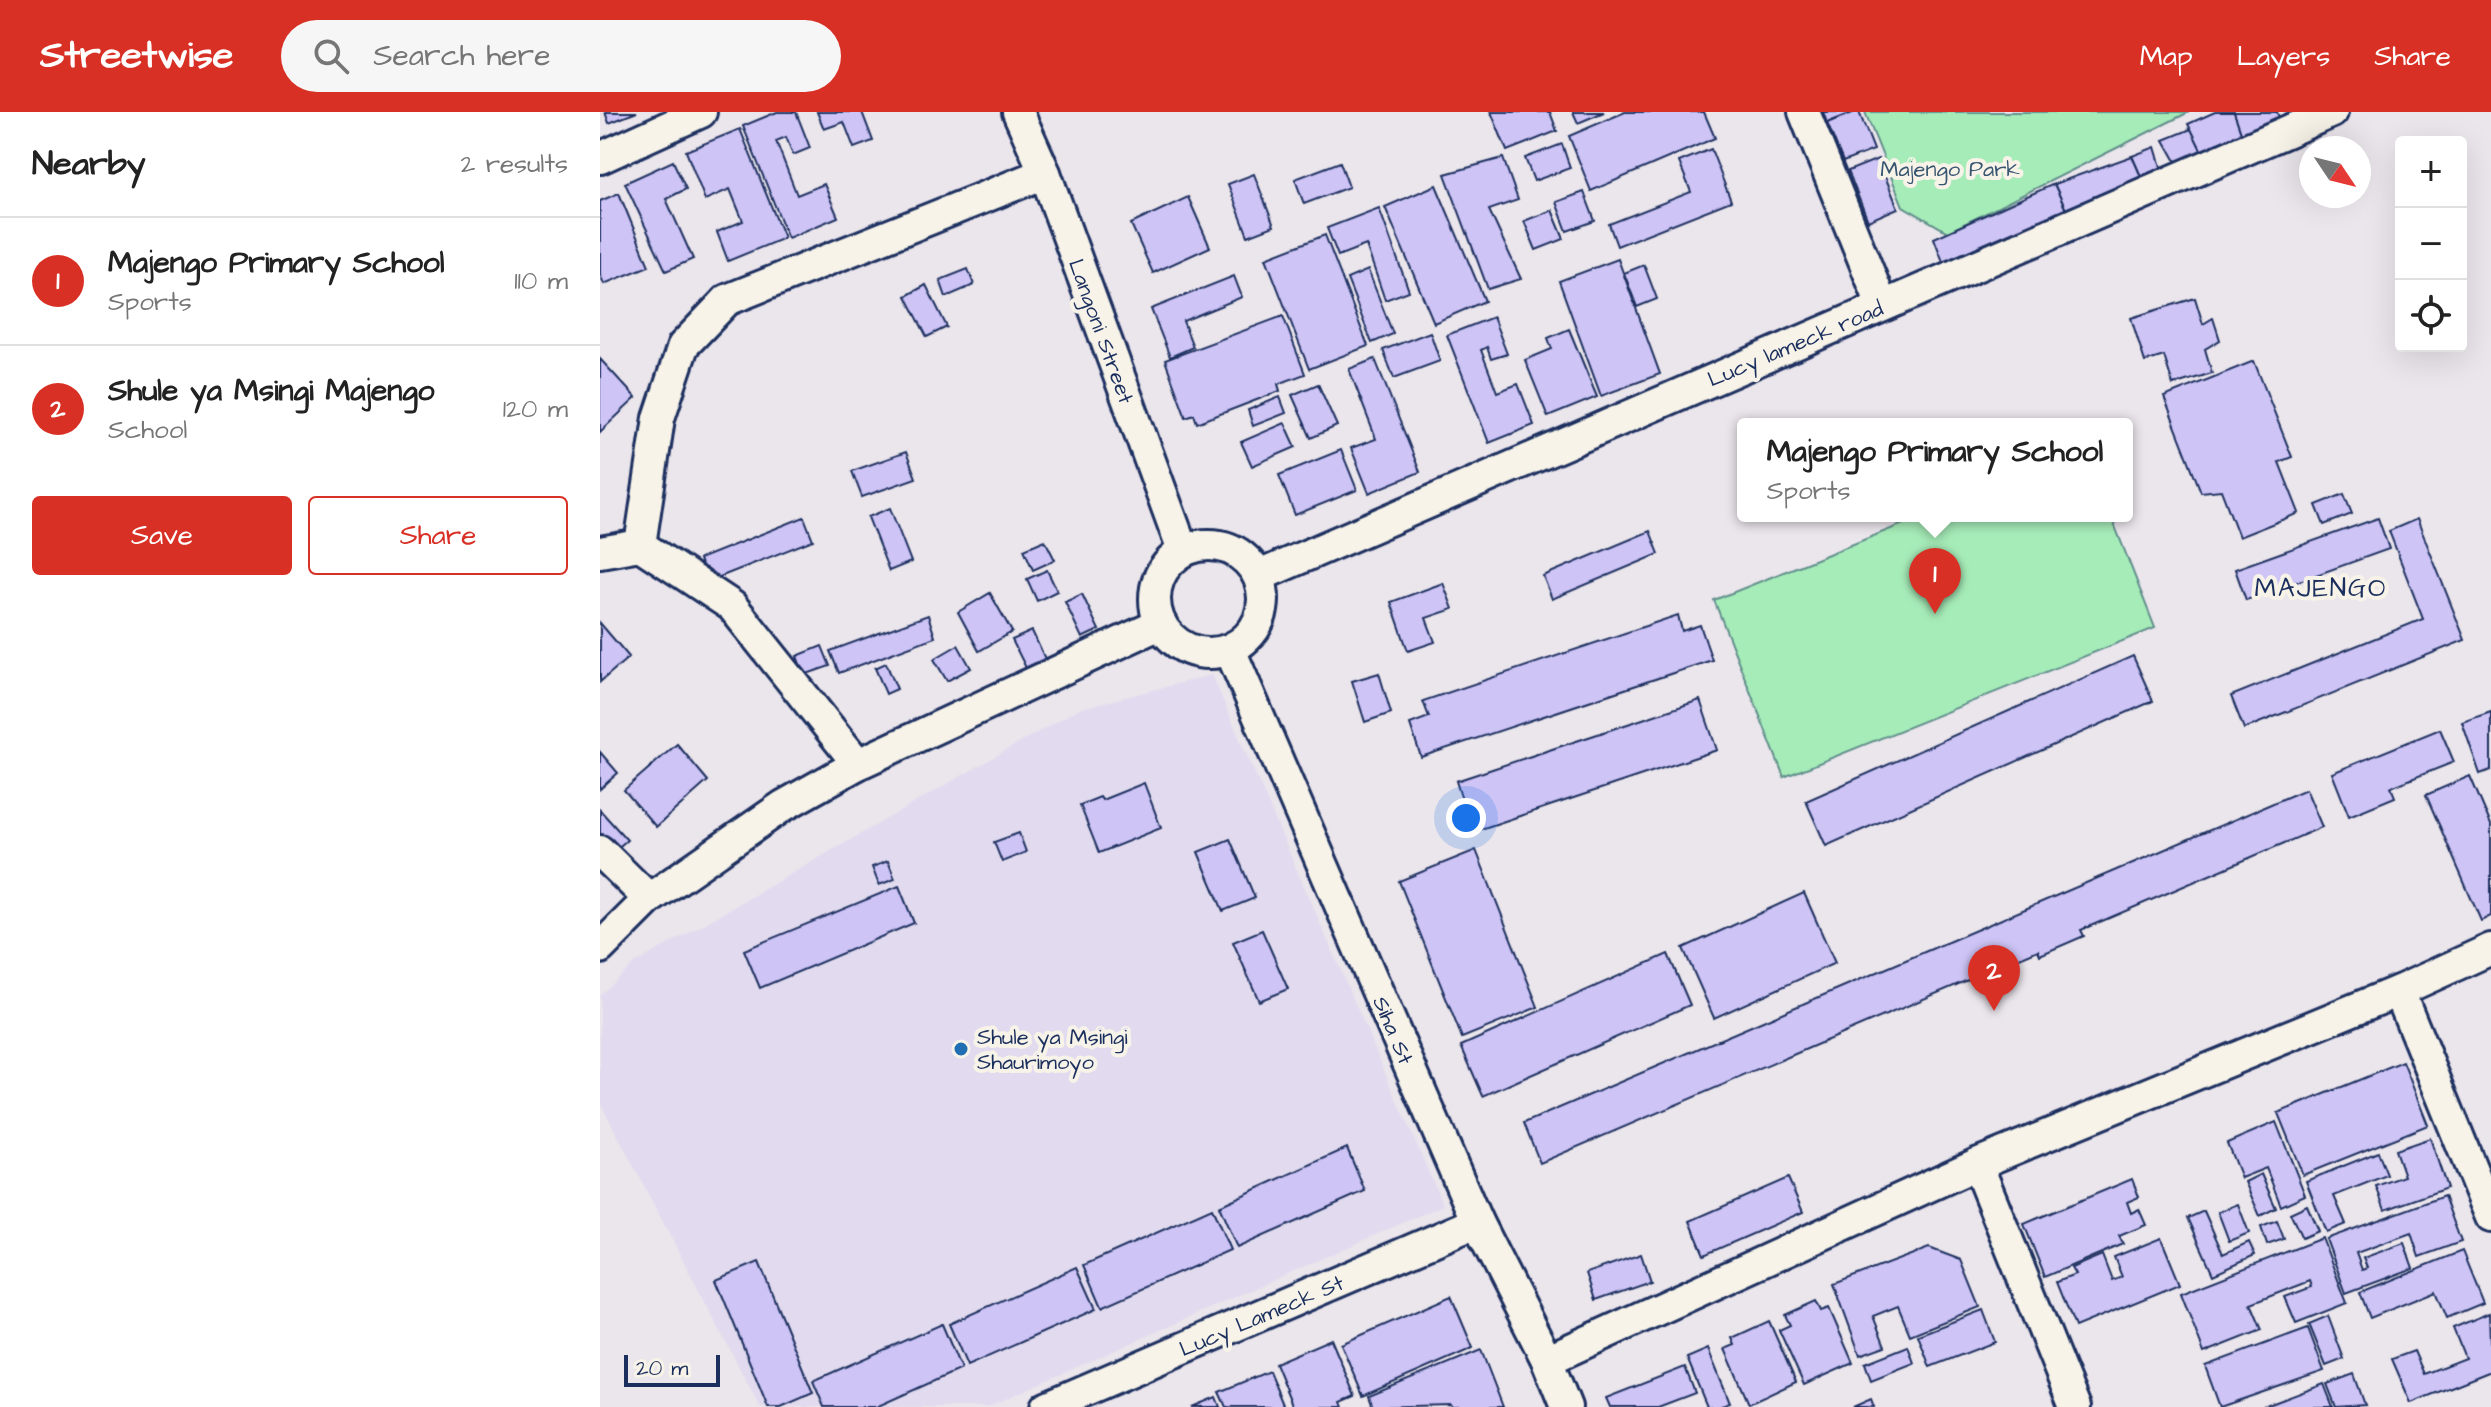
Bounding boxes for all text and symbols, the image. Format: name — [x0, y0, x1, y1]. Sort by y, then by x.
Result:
search box — [281, 20, 841, 92]
text: Streetwise — [40, 30, 233, 82]
icon: search — [309, 34, 353, 78]
text: Search here — [373, 35, 550, 77]
text: Map — [2140, 37, 2193, 76]
text: Layers — [2237, 37, 2330, 76]
text: Share — [2374, 37, 2451, 76]
north arrow — [2299, 136, 2371, 208]
map controls — [2395, 136, 2467, 352]
button: + — [2395, 136, 2467, 208]
text: Nearby — [32, 140, 146, 188]
text: 2 results — [460, 146, 568, 182]
park label: Majengo Park — [1880, 154, 2020, 186]
button: − — [2395, 208, 2467, 280]
text: Majengo Primary School — [108, 242, 444, 284]
street label: Langoni Street — [1059, 255, 1141, 409]
text: 1 — [56, 263, 60, 299]
text: 110 m — [514, 263, 568, 299]
button: locate — [2395, 280, 2467, 352]
text: Sports — [108, 284, 192, 320]
street label: Lucy lameck road — [1703, 293, 1889, 396]
text: Shule ya Msingi Majengo — [108, 370, 434, 412]
text: 2 — [51, 391, 65, 427]
text: 120 m — [503, 391, 568, 427]
text: School — [108, 412, 187, 448]
popup — [1737, 418, 2133, 522]
text: Majengo Primary School — [1767, 431, 2103, 473]
text: Sports — [1767, 473, 1850, 509]
button: Save — [32, 496, 292, 575]
button: Share — [308, 496, 568, 575]
pin: 1 — [1909, 548, 1961, 614]
district label: MAJENGO — [2254, 570, 2388, 606]
your location — [1446, 798, 1486, 838]
pin: 2 — [1968, 945, 2020, 1011]
street label: Siha St — [1364, 992, 1421, 1070]
place label: Shule ya Msingi Shaurimoyo — [977, 1022, 1128, 1079]
marker: Shule ya Msingi Shaurimoyo — [952, 1040, 970, 1058]
street label: Lucy Lameck St — [1175, 1268, 1349, 1366]
scale bar — [624, 1351, 720, 1387]
text: 20 m — [636, 1353, 688, 1384]

